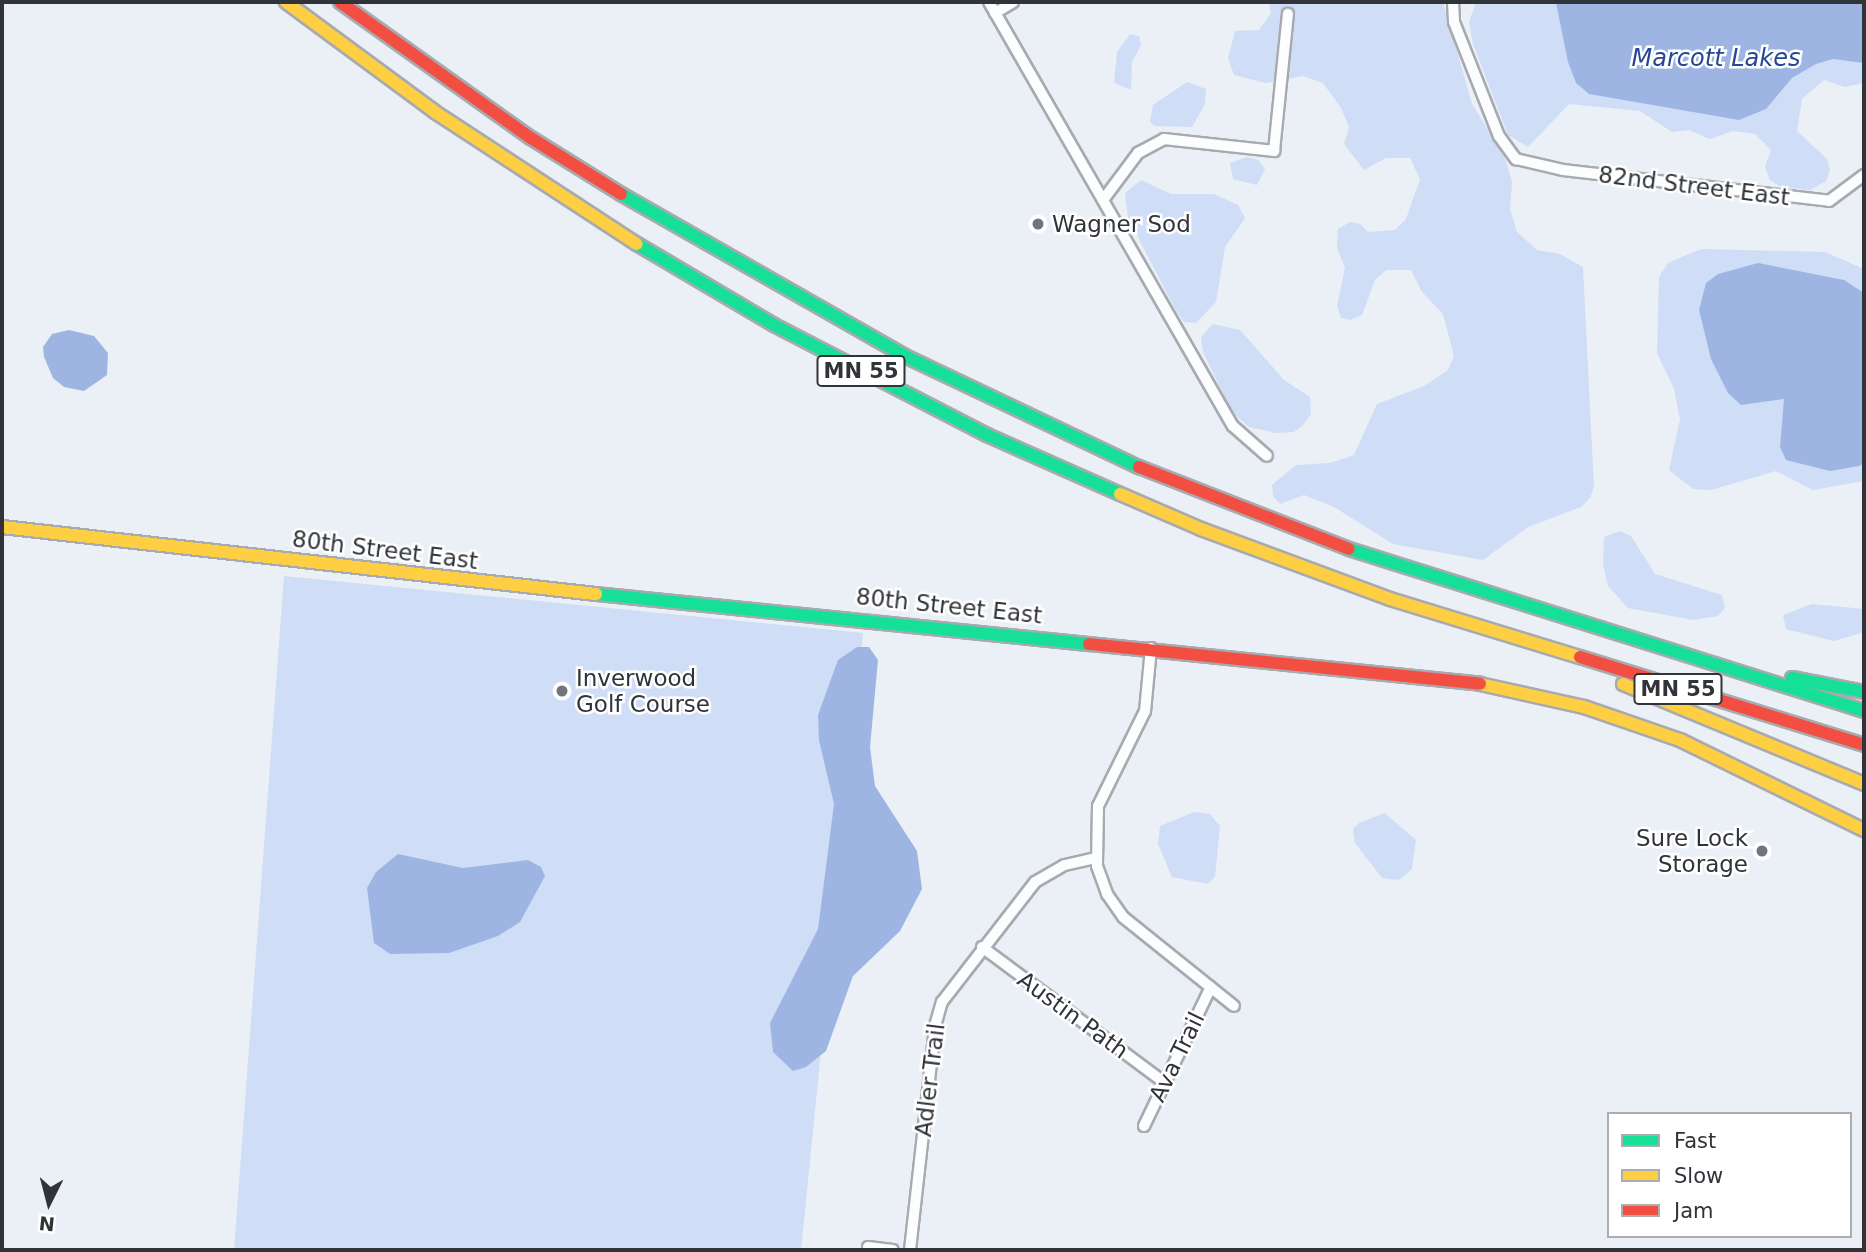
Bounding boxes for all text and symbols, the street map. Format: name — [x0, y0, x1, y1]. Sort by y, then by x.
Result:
water label: Marcott Lakes — [1632, 45, 1800, 73]
street label: 82nd Street East — [1597, 161, 1791, 211]
place label: Wagner Sod — [1052, 210, 1191, 238]
marker: Wagner Sod — [1030, 216, 1046, 232]
road number: MN 55 — [816, 354, 906, 388]
street label: 80th Street East — [291, 525, 479, 575]
street label: 80th Street East — [855, 583, 1043, 629]
place label: Inverwood Golf Course — [576, 664, 710, 718]
road number: MN 55 — [1632, 672, 1724, 706]
marker: Inverwood Golf Course — [554, 683, 570, 699]
place label: Sure Lock Storage — [1636, 824, 1748, 878]
marker: Sure Lock Storage — [1754, 843, 1770, 859]
street label: Austin Path — [1012, 966, 1134, 1064]
street label: Ava Trail — [1143, 1008, 1211, 1106]
street label: Adler Trail — [909, 1022, 951, 1138]
legend — [1607, 1112, 1852, 1238]
text: Fast — [1674, 1129, 1716, 1153]
text: Slow — [1674, 1164, 1723, 1188]
north arrow — [14, 1168, 84, 1238]
text: Jam — [1674, 1199, 1714, 1223]
text: N — [38, 1212, 56, 1236]

